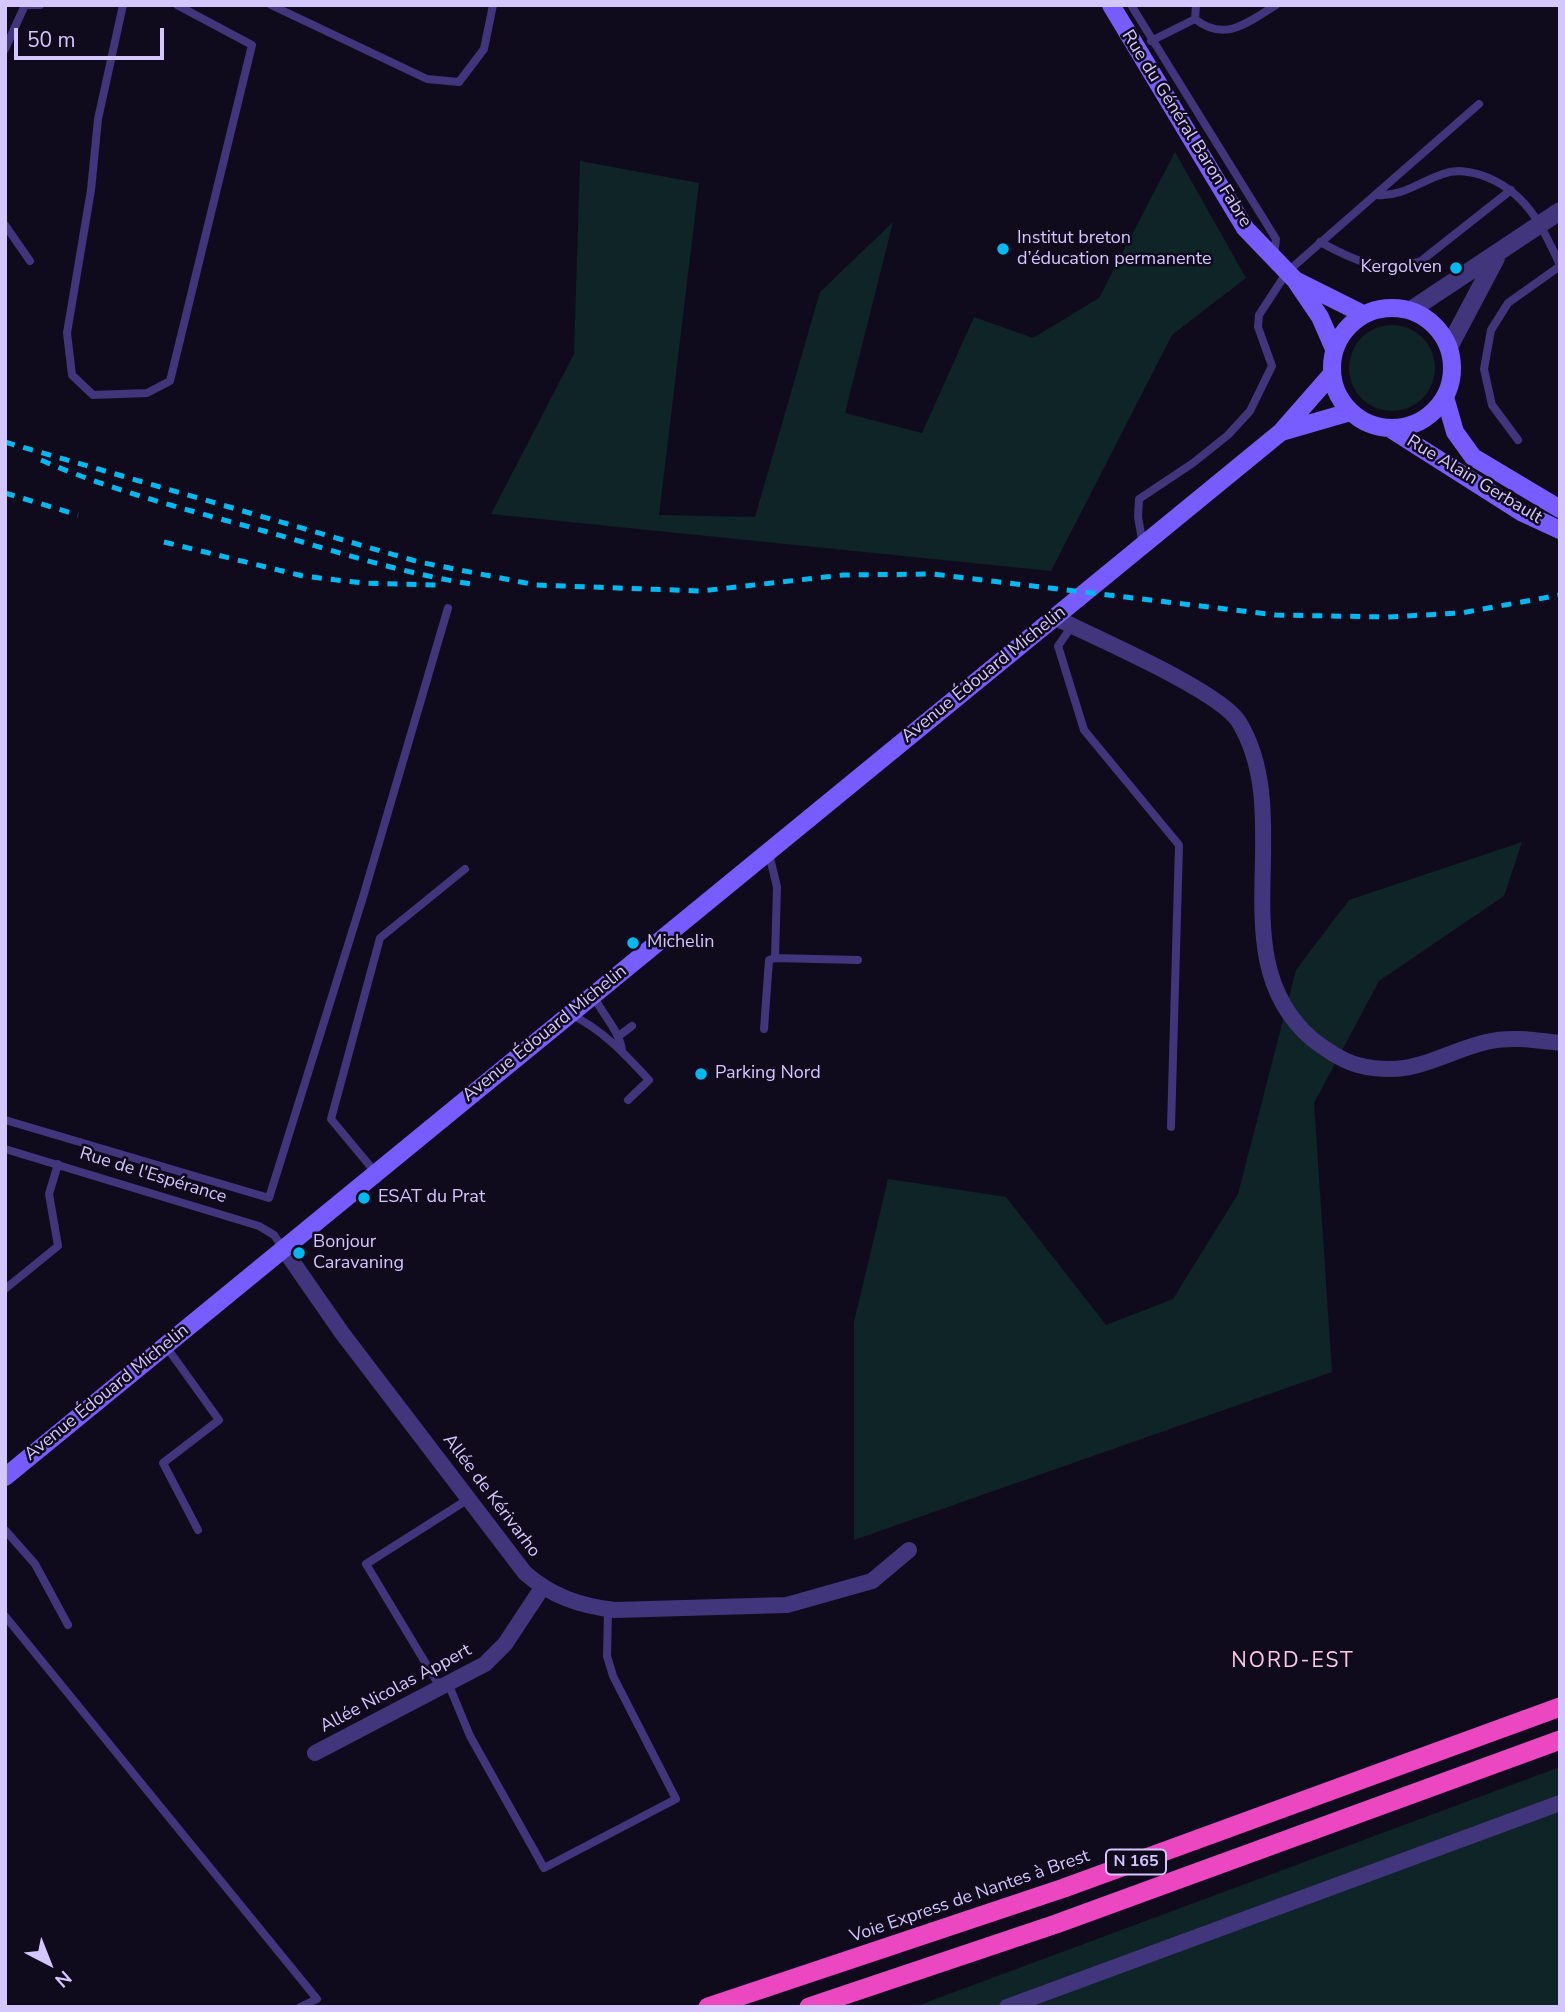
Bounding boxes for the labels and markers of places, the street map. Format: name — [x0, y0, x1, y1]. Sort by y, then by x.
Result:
place label: Institut breton d’éducation permanente — [1017, 228, 1211, 270]
marker: Institut breton d’éducation permanente — [995, 241, 1011, 257]
place label: Kergolven — [1360, 257, 1442, 279]
marker: Kergolven — [1448, 260, 1464, 276]
place label: Michelin — [647, 932, 714, 954]
marker: Michelin — [625, 935, 641, 951]
place label: Parking Nord — [715, 1063, 821, 1085]
marker: Parking Nord — [693, 1066, 709, 1082]
place label: ESAT du Prat — [378, 1187, 485, 1209]
marker: ESAT du Prat — [356, 1190, 372, 1206]
place label: Bonjour Caravaning — [313, 1232, 404, 1274]
marker: Bonjour Caravaning — [291, 1245, 307, 1261]

